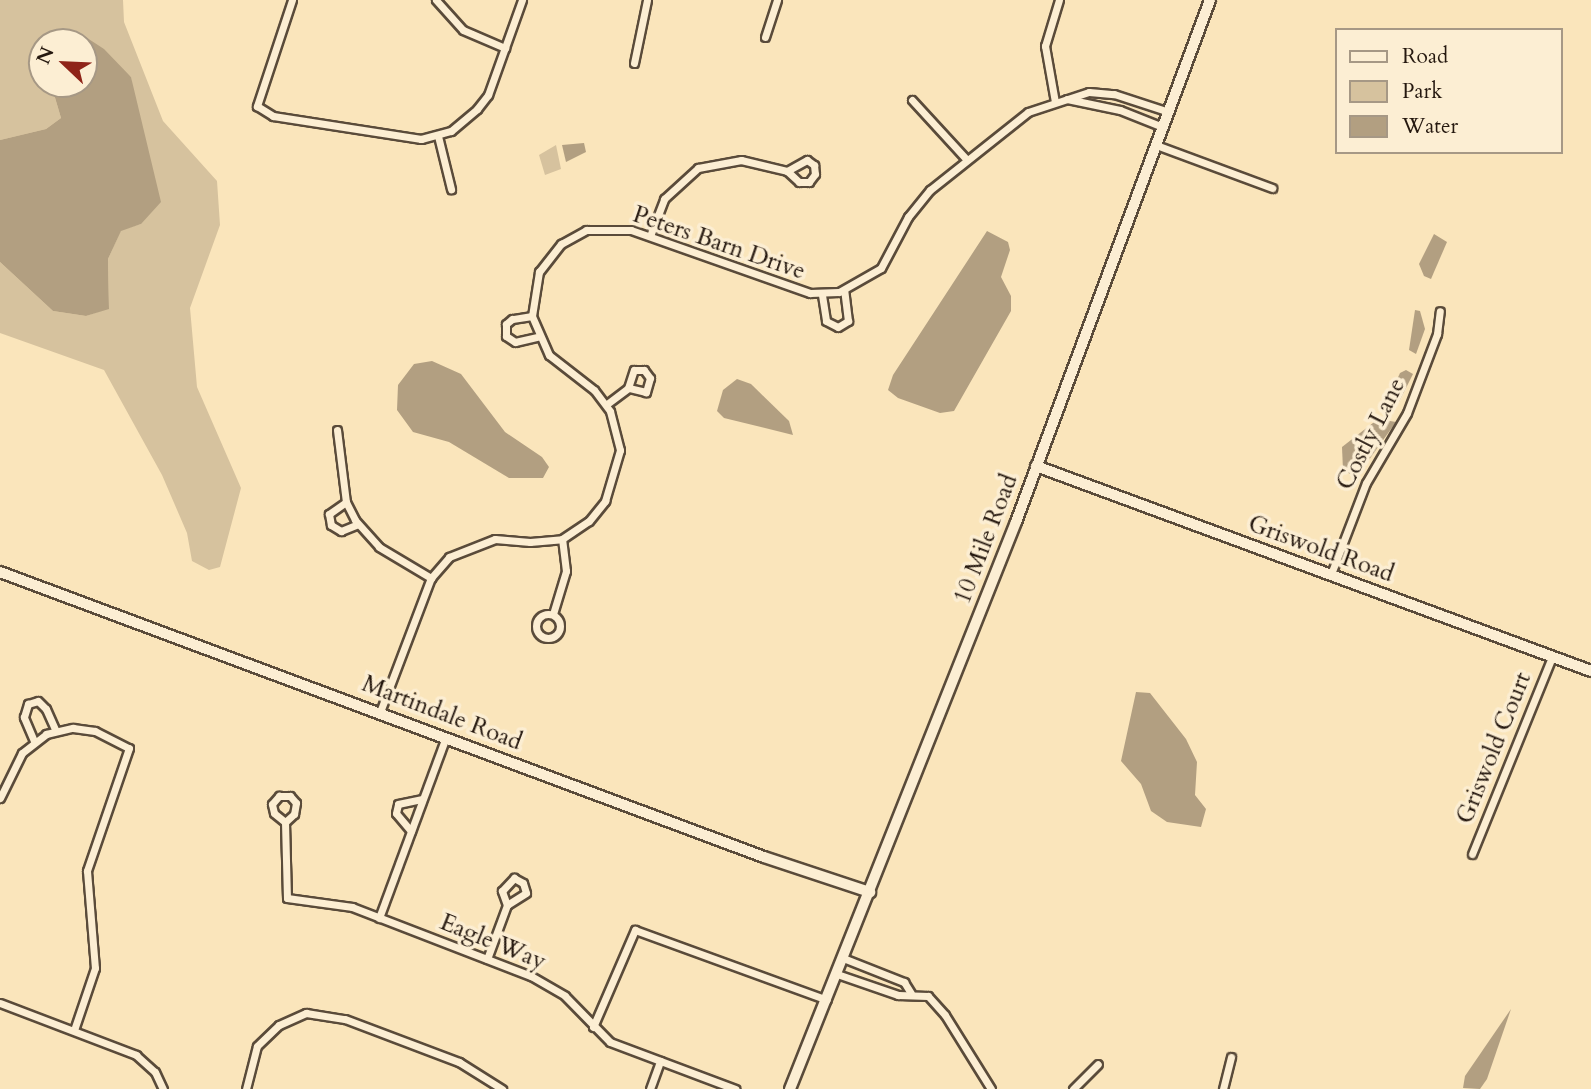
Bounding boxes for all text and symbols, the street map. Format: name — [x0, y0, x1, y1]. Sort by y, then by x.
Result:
north arrow — [28, 28, 98, 98]
legend — [1336, 28, 1563, 154]
text: Road — [1402, 42, 1448, 71]
text: N — [30, 43, 61, 68]
text: Park — [1402, 77, 1442, 106]
text: Water — [1402, 112, 1458, 141]
street label: Peters Barn Drive — [629, 200, 809, 286]
street label: Costly Lane — [1331, 373, 1411, 495]
street label: 10 Mile Road — [948, 470, 1024, 608]
street label: Griswold Road — [1244, 509, 1398, 589]
street label: Griswold Court — [1451, 668, 1537, 828]
street label: Martindale Road — [358, 669, 526, 757]
street label: Eagle Way — [436, 908, 550, 976]

